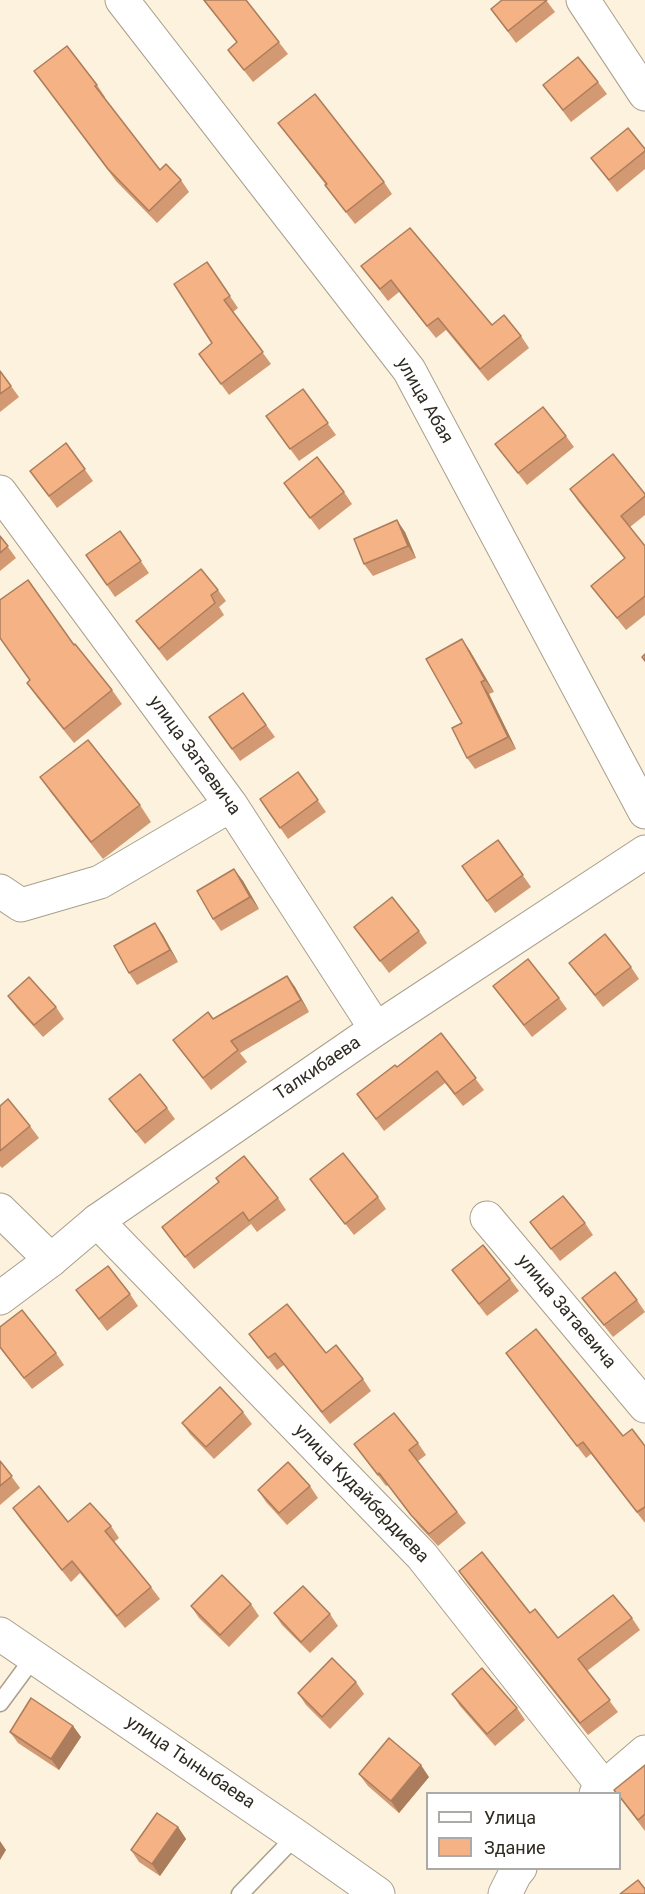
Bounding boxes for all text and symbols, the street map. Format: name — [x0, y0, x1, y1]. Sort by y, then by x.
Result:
street label: улица Абая — [391, 354, 457, 448]
street label: улица Затаевича — [143, 692, 245, 820]
street label: Талкибаева — [271, 1032, 365, 1106]
street label: улица Затаевича — [512, 1251, 620, 1373]
street label: улица Кудайбердиева — [289, 1420, 433, 1568]
street label: улица Тыныбаева — [121, 1712, 259, 1814]
legend — [426, 1792, 621, 1870]
text: Улица — [484, 1807, 536, 1828]
text: Здание — [484, 1837, 546, 1858]

